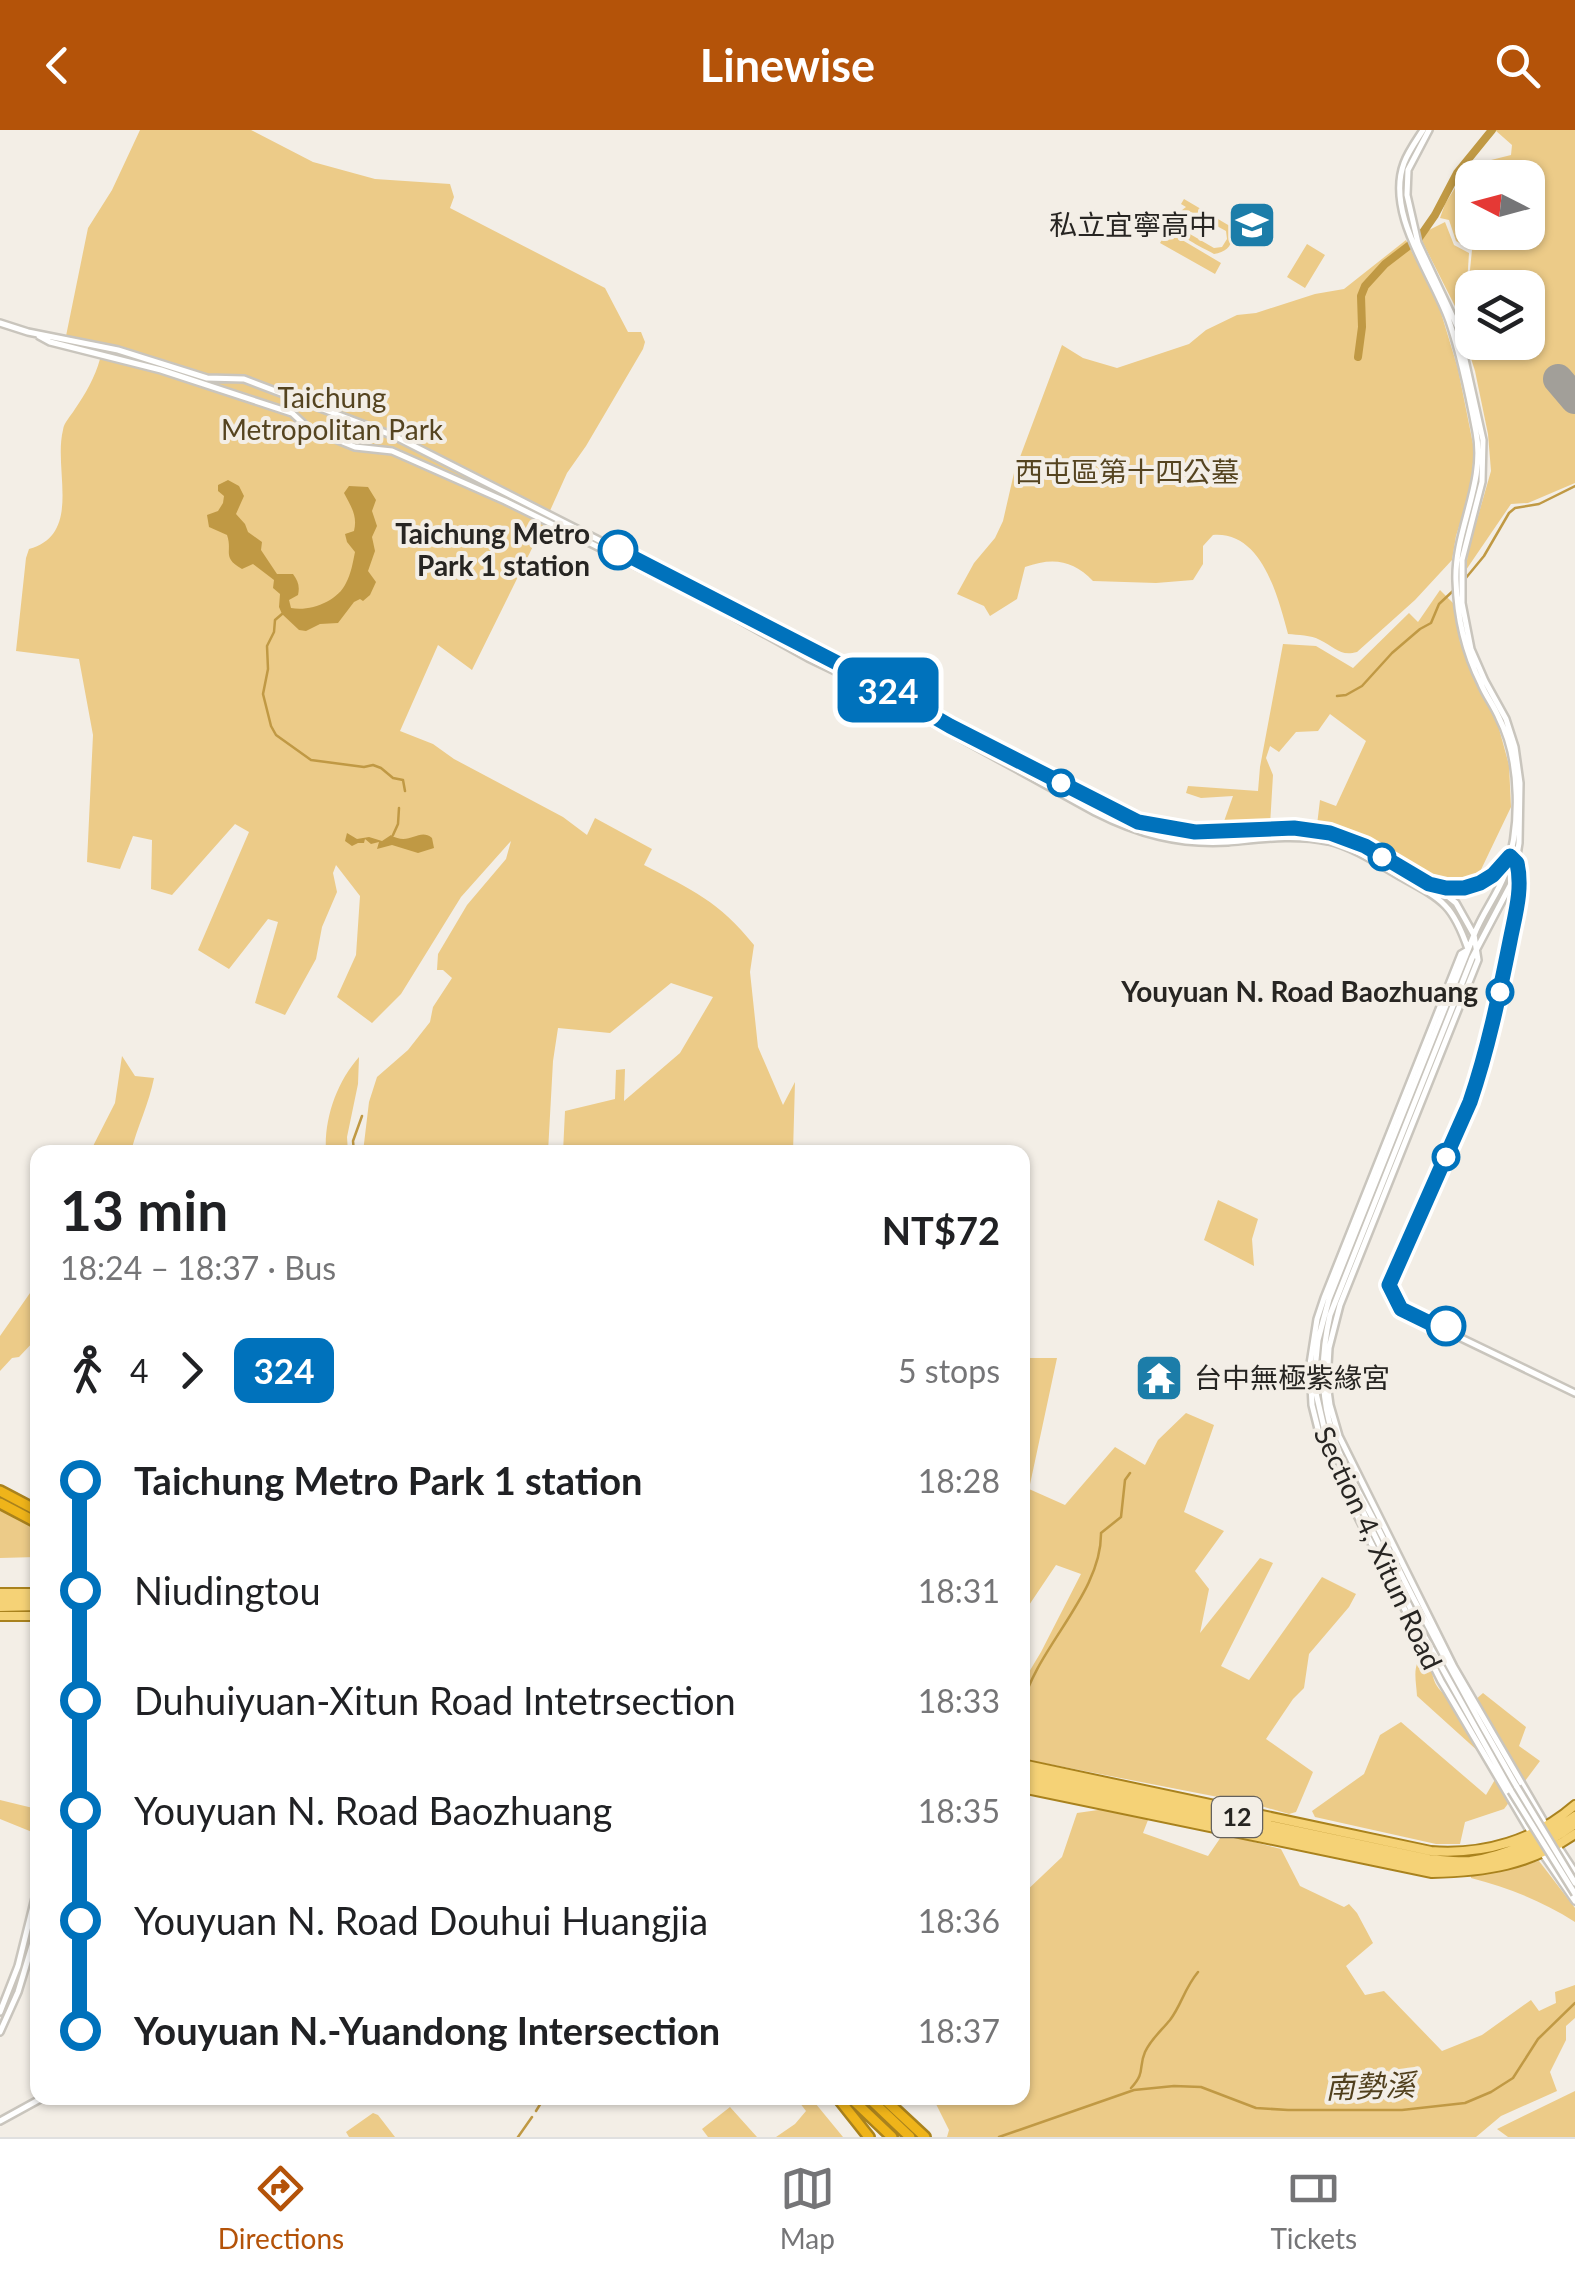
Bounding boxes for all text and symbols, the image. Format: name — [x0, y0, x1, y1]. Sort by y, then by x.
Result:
icon: back — [30, 38, 85, 93]
text: Linewise — [700, 38, 875, 92]
icon: search — [1490, 38, 1545, 93]
north arrow — [1455, 160, 1545, 250]
map controls — [1455, 160, 1545, 360]
school or university icon: 私立宜寧高中 — [1226, 199, 1278, 251]
place label: 私立宜寧高中 — [1049, 207, 1217, 241]
button: layers — [1455, 270, 1545, 360]
park label: Taichung Metropolitan Park — [221, 380, 444, 446]
park label: 西屯區第十四公墓 — [1015, 454, 1239, 488]
place label: Taichung Metro Park 1 station — [395, 516, 590, 582]
marker: Taichung Metro Park 1 station — [599, 531, 637, 569]
line badge: 324 — [830, 658, 946, 722]
text: 324 — [858, 669, 918, 711]
unlabelled marker — [1048, 770, 1074, 796]
unlabelled marker — [1369, 844, 1395, 870]
place label: Youyuan N. Road Baozhuang — [1120, 974, 1478, 1008]
marker: Youyuan N. Road Baozhuang — [1487, 979, 1513, 1005]
unlabelled marker — [1433, 1144, 1459, 1170]
text: 13 min — [60, 1177, 228, 1243]
text: NT$72 — [882, 1207, 1000, 1253]
text: 18:24 – 18:37 · Bus — [60, 1248, 336, 1287]
unlabelled marker — [1427, 1307, 1465, 1345]
icon: walk — [60, 1343, 115, 1398]
icon: forward — [164, 1343, 219, 1398]
text: 324 — [254, 1349, 314, 1391]
text: 4 — [130, 1351, 149, 1390]
text: 5 stops — [898, 1351, 1000, 1390]
temple icon: 台中無極紫緣宮 — [1133, 1352, 1185, 1404]
place label: 台中無極紫緣宮 — [1194, 1360, 1390, 1394]
street label: Section 4, Xitun Road — [1308, 1421, 1450, 1675]
text: Taichung Metro Park 1 station — [134, 1457, 642, 1503]
text: 18:28 — [918, 1461, 1000, 1500]
text: Niudingtou — [134, 1567, 321, 1613]
text: 18:31 — [918, 1571, 1000, 1610]
text: Duhuiyuan-Xitun Road Intetrsection — [134, 1677, 736, 1723]
text: 18:33 — [918, 1681, 1000, 1720]
text: Youyuan N. Road Baozhuang — [134, 1787, 612, 1833]
text: 18:35 — [918, 1791, 1000, 1830]
road number: 12 — [1212, 1797, 1262, 1837]
text: Youyuan N. Road Douhui Huangjia — [134, 1897, 708, 1943]
text: 18:36 — [918, 1901, 1000, 1940]
text: Youyuan N.-Yuandong Intersection — [134, 2007, 720, 2053]
text: 18:37 — [918, 2011, 1000, 2050]
water label: 南勢溪 — [1324, 2065, 1420, 2105]
tab: Directions — [218, 2161, 344, 2255]
tab: Map — [780, 2161, 835, 2255]
tab: Tickets — [1270, 2161, 1357, 2255]

